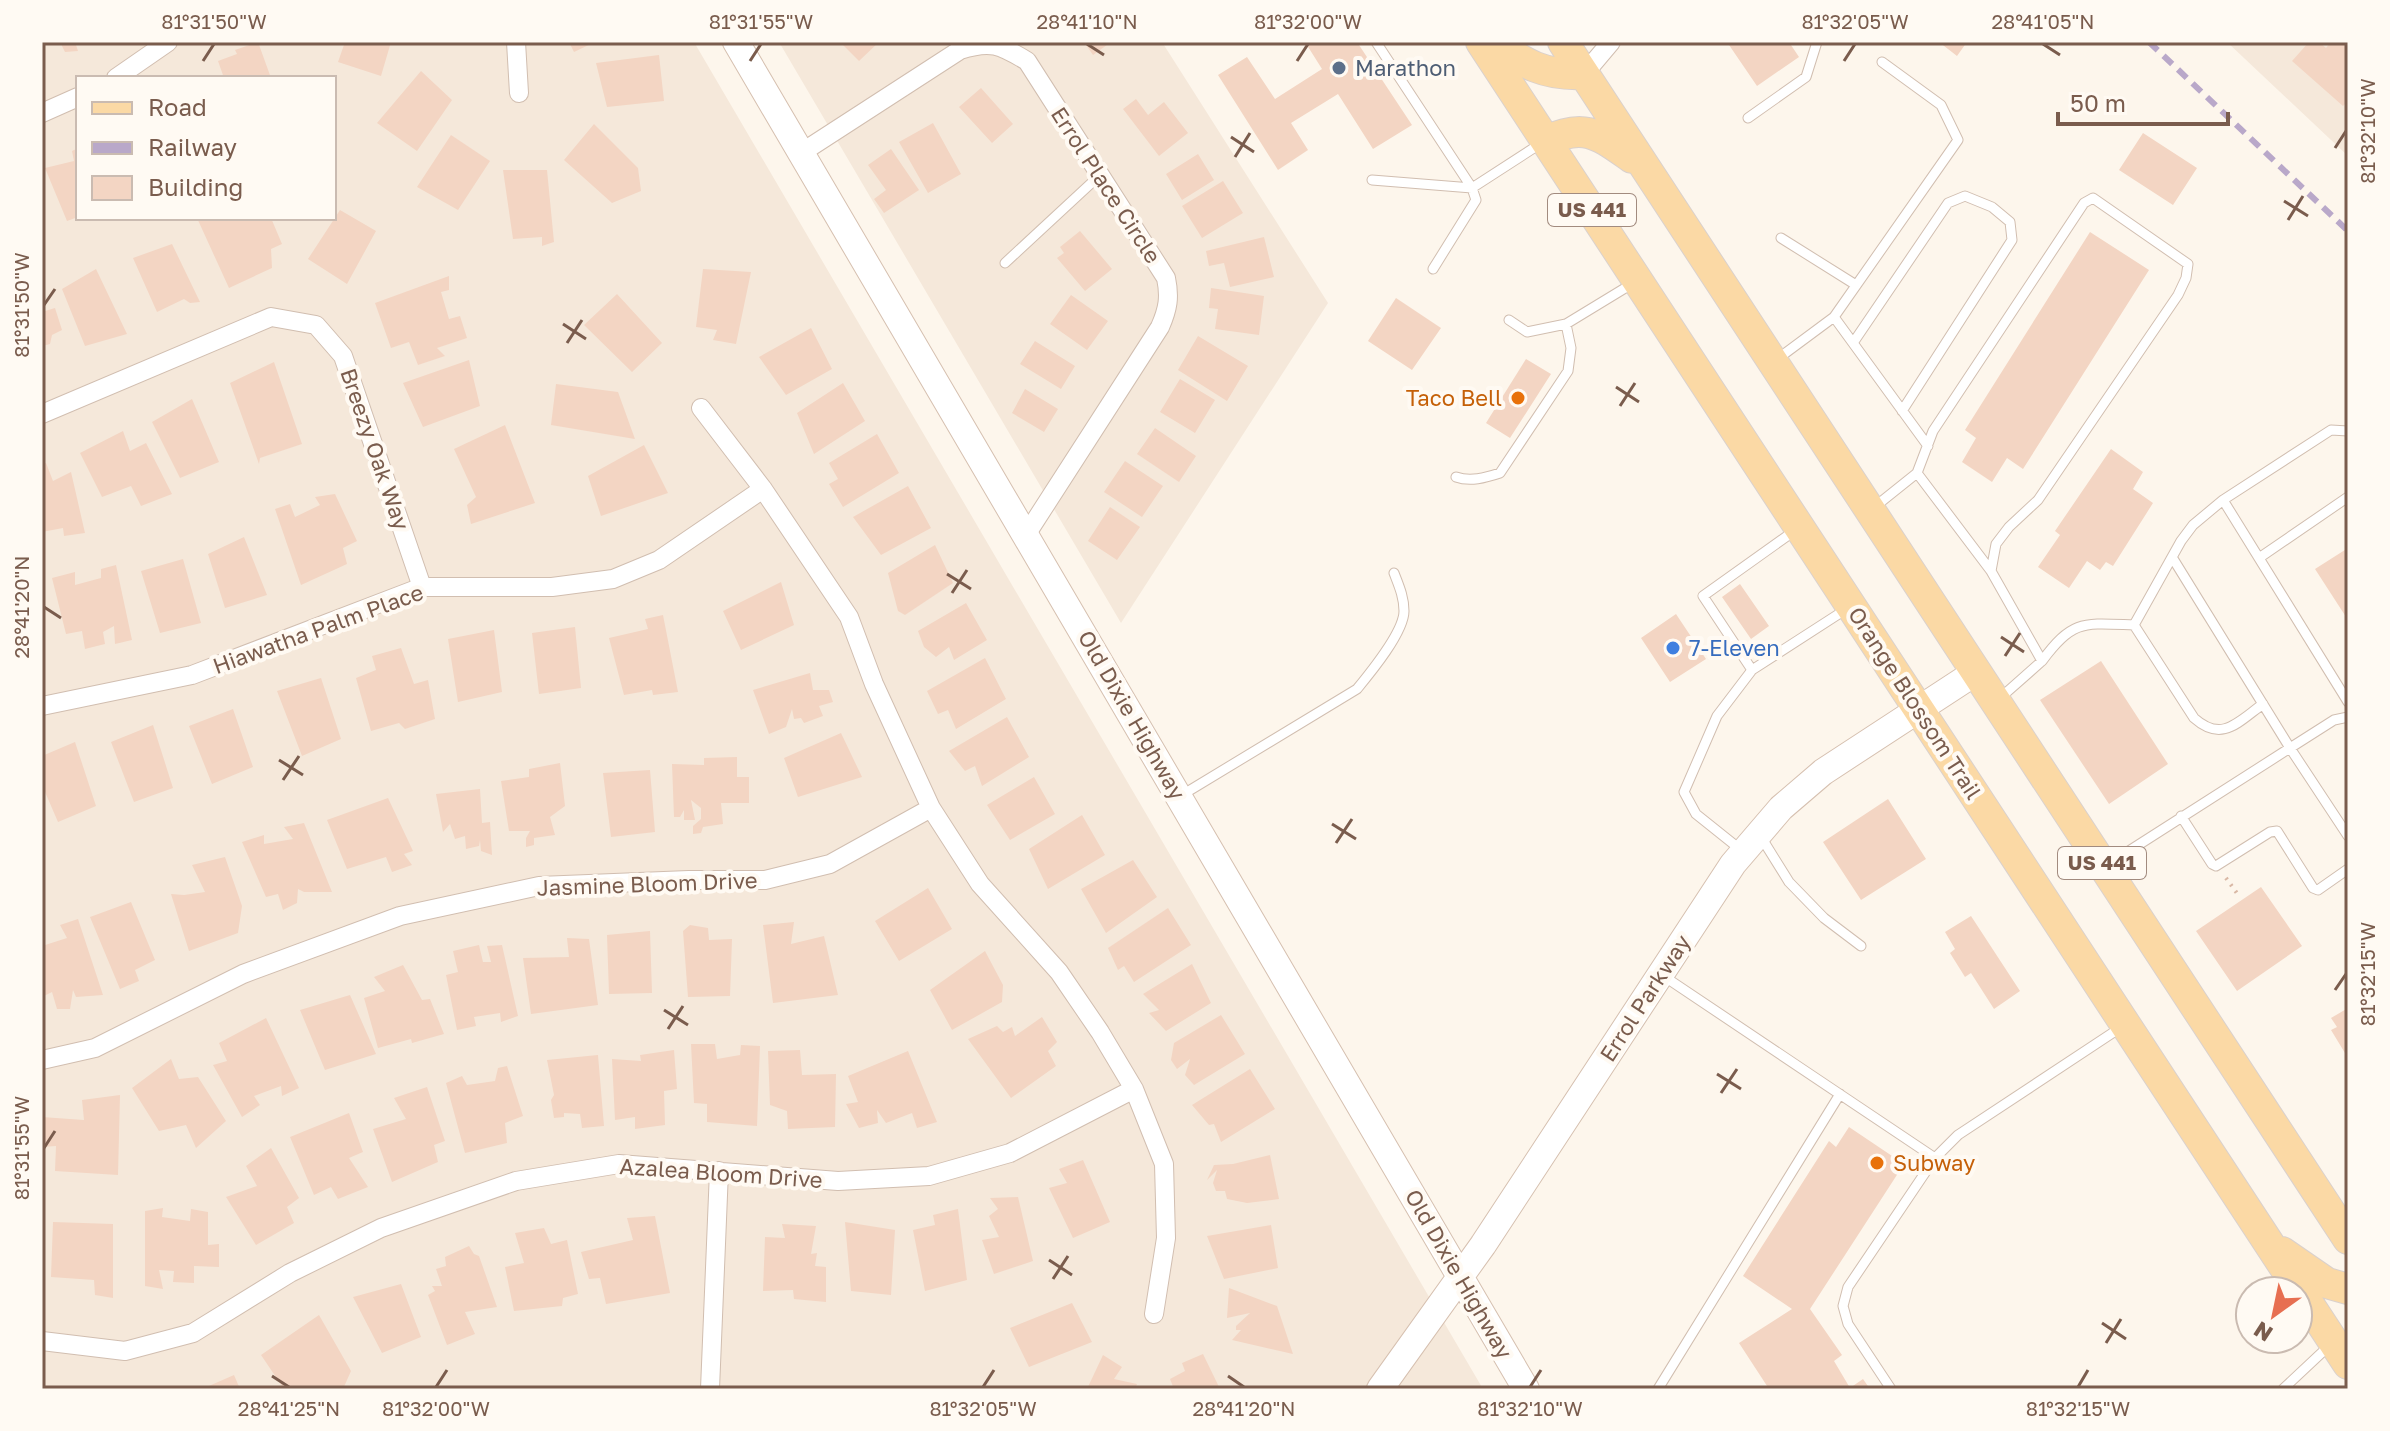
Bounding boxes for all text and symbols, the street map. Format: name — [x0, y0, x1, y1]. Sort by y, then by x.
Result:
text: 81°31'50"W — [161, 9, 267, 33]
text: 81°31'55"W — [709, 9, 813, 33]
text: 28°41'10"N — [1036, 9, 1138, 33]
text: 81°32'00"W — [1254, 9, 1362, 33]
text: 81°32'05"W — [1801, 9, 1909, 33]
text: 28°41'05"N — [1991, 9, 2095, 33]
place label: Marathon — [1355, 54, 1456, 81]
marker: Marathon — [1330, 59, 1348, 77]
legend — [76, 76, 336, 220]
scale bar — [2058, 76, 2228, 126]
text: 81°32'10"W — [2355, 78, 2379, 184]
text: 50 m — [2070, 88, 2126, 117]
text: Road — [148, 92, 207, 121]
street label: Errol Place Circle — [1046, 101, 1167, 268]
text: Railway — [148, 132, 237, 161]
text: Building — [148, 172, 243, 201]
road number: US 441 — [1548, 194, 1636, 226]
text: 81°31'50"W — [9, 252, 33, 358]
street label: Breezy Oak Way — [335, 365, 416, 533]
place label: Taco Bell — [1406, 384, 1502, 411]
marker: Taco Bell — [1509, 389, 1527, 407]
text: 28°41'20"N — [9, 555, 33, 659]
street label: Hiawatha Palm Place — [209, 578, 427, 679]
street label: Orange Blossom Trail — [1843, 601, 1988, 804]
street label: Old Dixie Highway — [1073, 625, 1192, 804]
place label: 7-Eleven — [1689, 634, 1780, 661]
marker: 7-Eleven — [1664, 639, 1682, 657]
road number: US 441 — [2058, 847, 2146, 879]
street label: Jasmine Bloom Drive — [536, 866, 758, 901]
text: 81°32'15"W — [2355, 922, 2379, 1026]
street label: Errol Parkway — [1594, 929, 1696, 1066]
text: 81°31'55"W — [9, 1096, 33, 1200]
place label: Subway — [1893, 1149, 1975, 1176]
street label: Azalea Bloom Drive — [619, 1152, 824, 1193]
marker: Subway — [1868, 1154, 1886, 1172]
street label: Old Dixie Highway — [1400, 1184, 1519, 1363]
north arrow — [2234, 1275, 2314, 1355]
text: N — [2248, 1316, 2277, 1348]
text: 28°41'25"N — [238, 1396, 340, 1420]
text: 81°32'00"W — [382, 1396, 490, 1420]
text: 81°32'05"W — [929, 1396, 1037, 1420]
text: 28°41'20"N — [1192, 1396, 1296, 1420]
text: 81°32'10"W — [1477, 1396, 1583, 1420]
text: 81°32'15"W — [2026, 1396, 2130, 1420]

